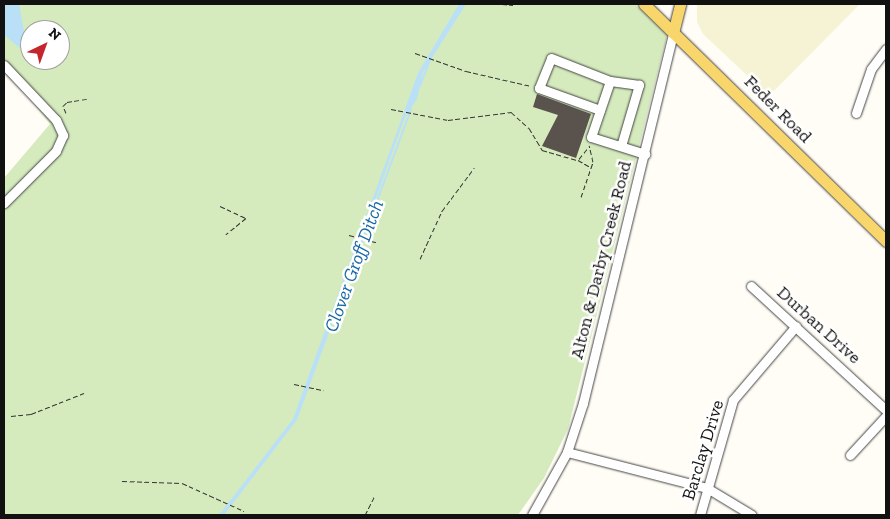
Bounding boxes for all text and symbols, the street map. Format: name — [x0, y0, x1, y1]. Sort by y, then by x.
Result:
north arrow — [20, 20, 70, 70]
text: N — [45, 24, 64, 44]
street label: Feder Road — [740, 71, 816, 147]
street label: Alton & Darby Creek Road — [566, 159, 636, 361]
water label: Clover Groff Ditch — [320, 197, 388, 335]
street label: Durban Drive — [773, 282, 865, 368]
street label: Barclay Drive — [677, 397, 729, 503]

